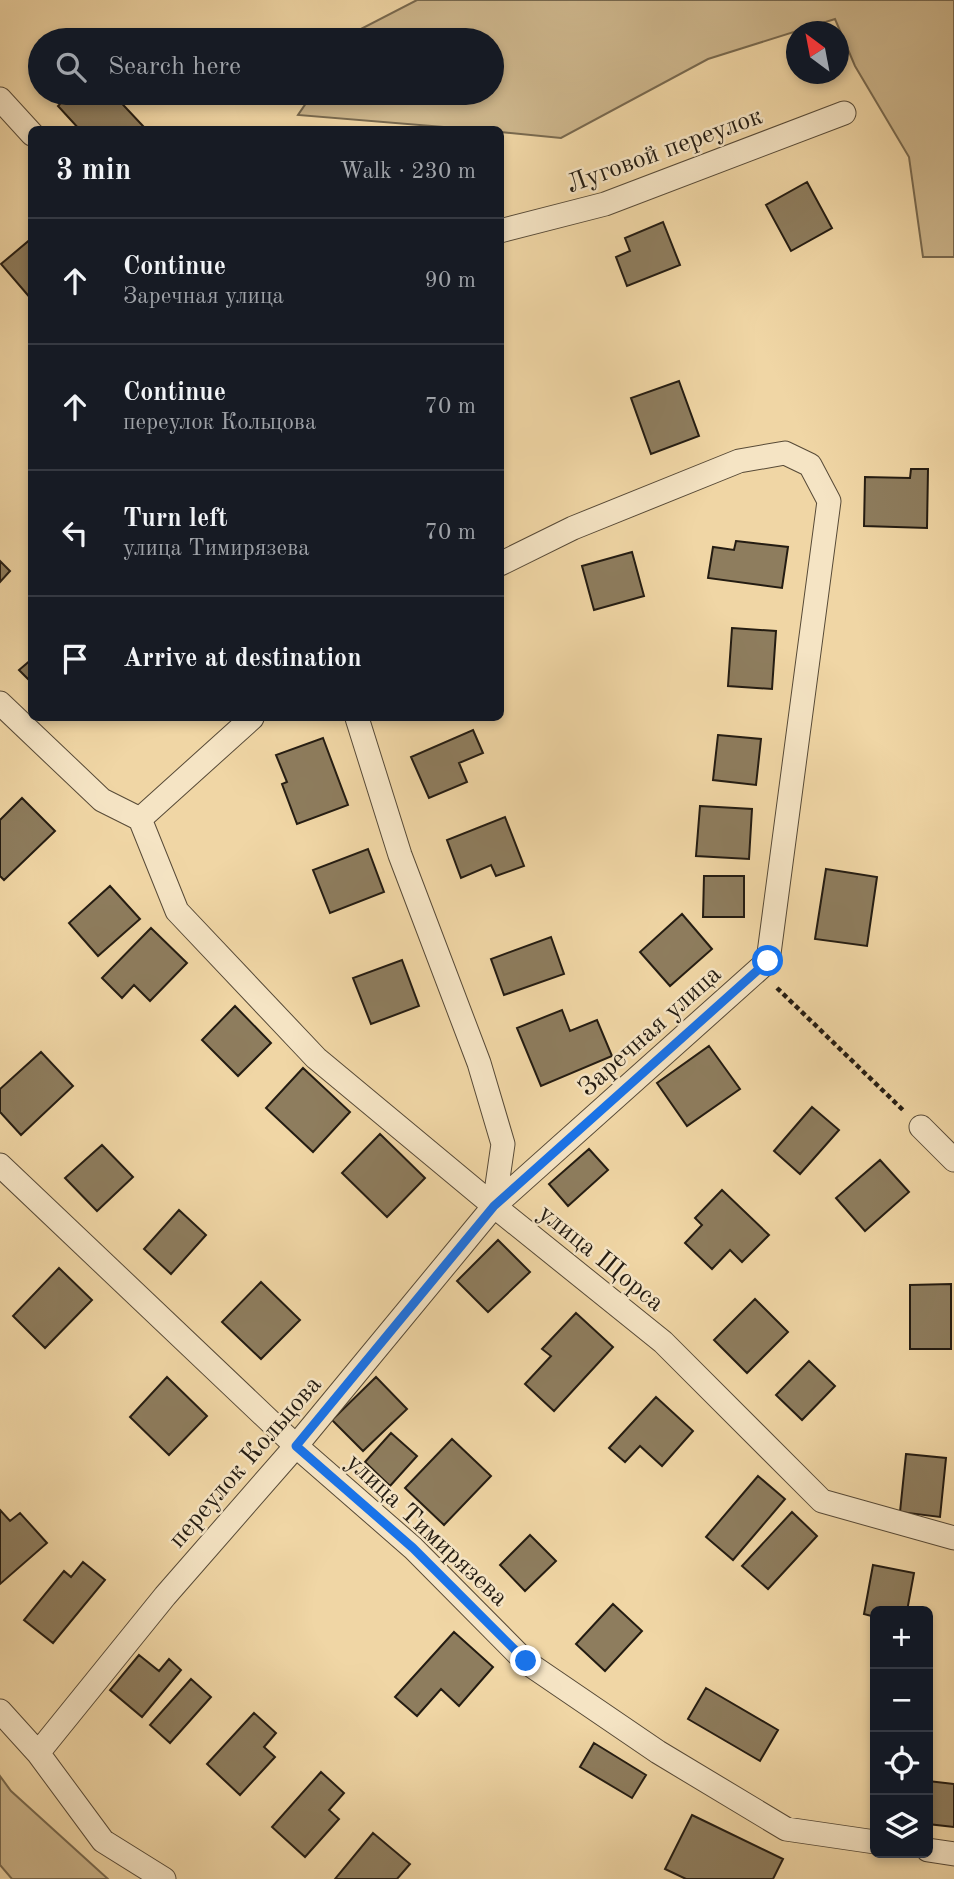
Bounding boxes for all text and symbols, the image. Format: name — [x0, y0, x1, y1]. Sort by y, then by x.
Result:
north arrow — [786, 21, 849, 84]
search box — [28, 28, 504, 105]
icon: search — [52, 48, 90, 86]
text: Search here — [108, 54, 241, 80]
street label: Луговой переулок — [563, 103, 766, 198]
text: 3 min — [56, 156, 131, 186]
text: Walk · 230 m — [340, 160, 476, 183]
text: Continue — [123, 254, 226, 280]
icon: ahead — [56, 262, 94, 300]
text: 90 m — [425, 269, 476, 292]
text: Заречная улица — [123, 285, 284, 308]
text: Continue — [123, 380, 226, 406]
icon: ahead — [56, 388, 94, 426]
text: 70 m — [425, 395, 476, 418]
text: переулок Кольцова — [123, 411, 316, 434]
text: Turn left — [123, 506, 228, 532]
icon: left — [56, 514, 94, 552]
text: 70 m — [425, 521, 476, 544]
text: улица Тимирязева — [123, 537, 310, 560]
icon: arrive — [56, 640, 94, 678]
text: Arrive at destination — [123, 646, 362, 672]
route start — [752, 945, 783, 976]
street label: Заречная улица — [574, 961, 727, 1102]
street label: улица Щорса — [533, 1200, 669, 1317]
street label: переулок Кольцова — [164, 1371, 327, 1553]
street label: улица Тимирязева — [341, 1449, 513, 1612]
map controls — [870, 1606, 933, 1858]
button: + — [870, 1606, 933, 1669]
route end — [510, 1645, 541, 1676]
button: − — [870, 1669, 933, 1732]
button: locate — [870, 1732, 933, 1795]
button: layers — [870, 1795, 933, 1858]

